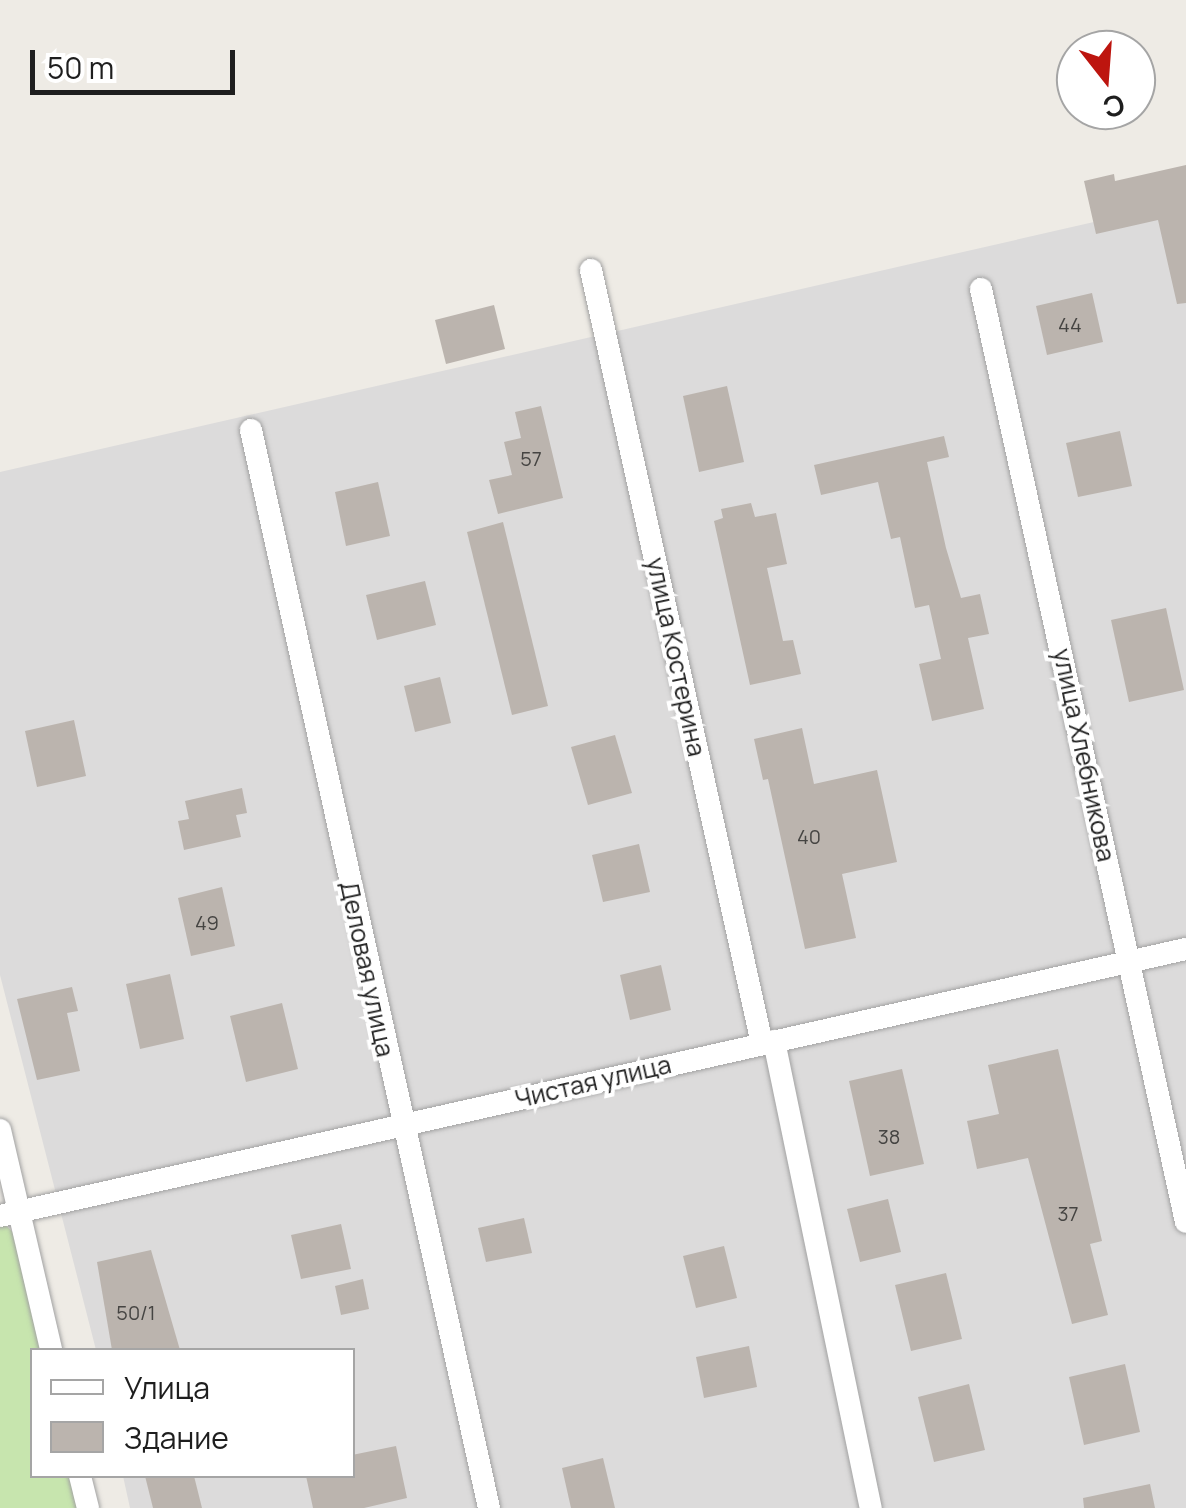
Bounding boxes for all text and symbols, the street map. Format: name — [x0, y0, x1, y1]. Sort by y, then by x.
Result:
scale bar — [35, 30, 240, 92]
north arrow — [1056, 30, 1156, 130]
text: 50 m — [47, 47, 114, 88]
text: С — [1099, 86, 1130, 128]
house number: 44 — [1058, 312, 1082, 336]
house number: 57 — [520, 446, 542, 470]
street label: улица Костерина — [640, 555, 712, 759]
street label: улица Хлебникова — [1047, 646, 1121, 864]
house number: 40 — [797, 824, 821, 848]
street label: Деловая улица — [334, 878, 400, 1060]
house number: 49 — [195, 910, 219, 934]
street label: Чистая улица — [512, 1049, 674, 1115]
house number: 38 — [878, 1124, 900, 1148]
house number: 37 — [1057, 1201, 1079, 1225]
house number: 50/1 — [116, 1300, 156, 1324]
legend — [30, 1348, 355, 1478]
text: Улица — [124, 1367, 210, 1408]
text: Здание — [124, 1417, 229, 1458]

